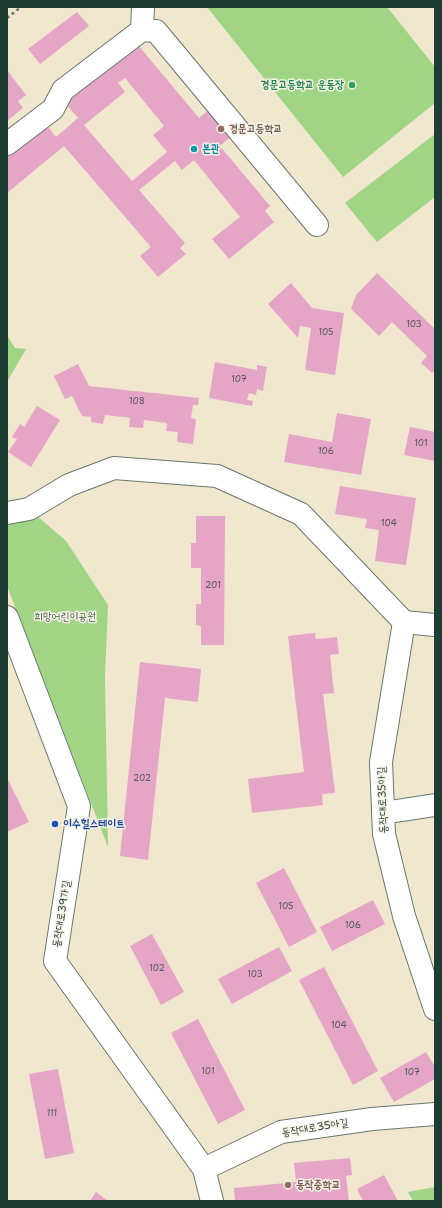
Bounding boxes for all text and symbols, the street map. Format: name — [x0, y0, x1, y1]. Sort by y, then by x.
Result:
place label: 경문고등학교 운동장 — [261, 78, 344, 92]
marker: 경문고등학교 운동장 — [347, 80, 357, 90]
place label: 경문고등학교 — [229, 122, 282, 136]
marker: 경문고등학교 — [216, 124, 226, 134]
place label: 본관 — [202, 142, 220, 156]
marker: 본관 — [189, 144, 199, 154]
house number: 103 — [406, 320, 422, 330]
house number: 105 — [318, 328, 334, 338]
house number: 107 — [231, 375, 247, 385]
house number: 108 — [129, 397, 145, 407]
house number: 101 — [414, 439, 428, 449]
house number: 106 — [318, 447, 334, 457]
house number: 104 — [381, 519, 397, 529]
house number: 201 — [205, 581, 221, 591]
park label: 희망어린이공원 — [34, 610, 96, 624]
street label: 동작대로35아길 — [375, 766, 391, 834]
house number: 202 — [133, 774, 151, 784]
place label: 이수힐스테이트 — [63, 817, 125, 831]
marker: 이수힐스테이트 — [50, 819, 60, 829]
street label: 동작대로39가길 — [50, 879, 74, 949]
house number: 105 — [278, 902, 294, 912]
house number: 106 — [345, 921, 361, 931]
house number: 102 — [149, 964, 165, 974]
house number: 103 — [247, 970, 263, 980]
house number: 104 — [331, 1021, 347, 1031]
house number: 101 — [201, 1067, 215, 1077]
house number: 107 — [404, 1068, 420, 1078]
house number: 111 — [47, 1109, 57, 1119]
street label: 동작대로35아길 — [281, 1116, 349, 1140]
place label: 동작중학교 — [296, 1178, 340, 1192]
marker: 동작중학교 — [283, 1180, 293, 1190]

